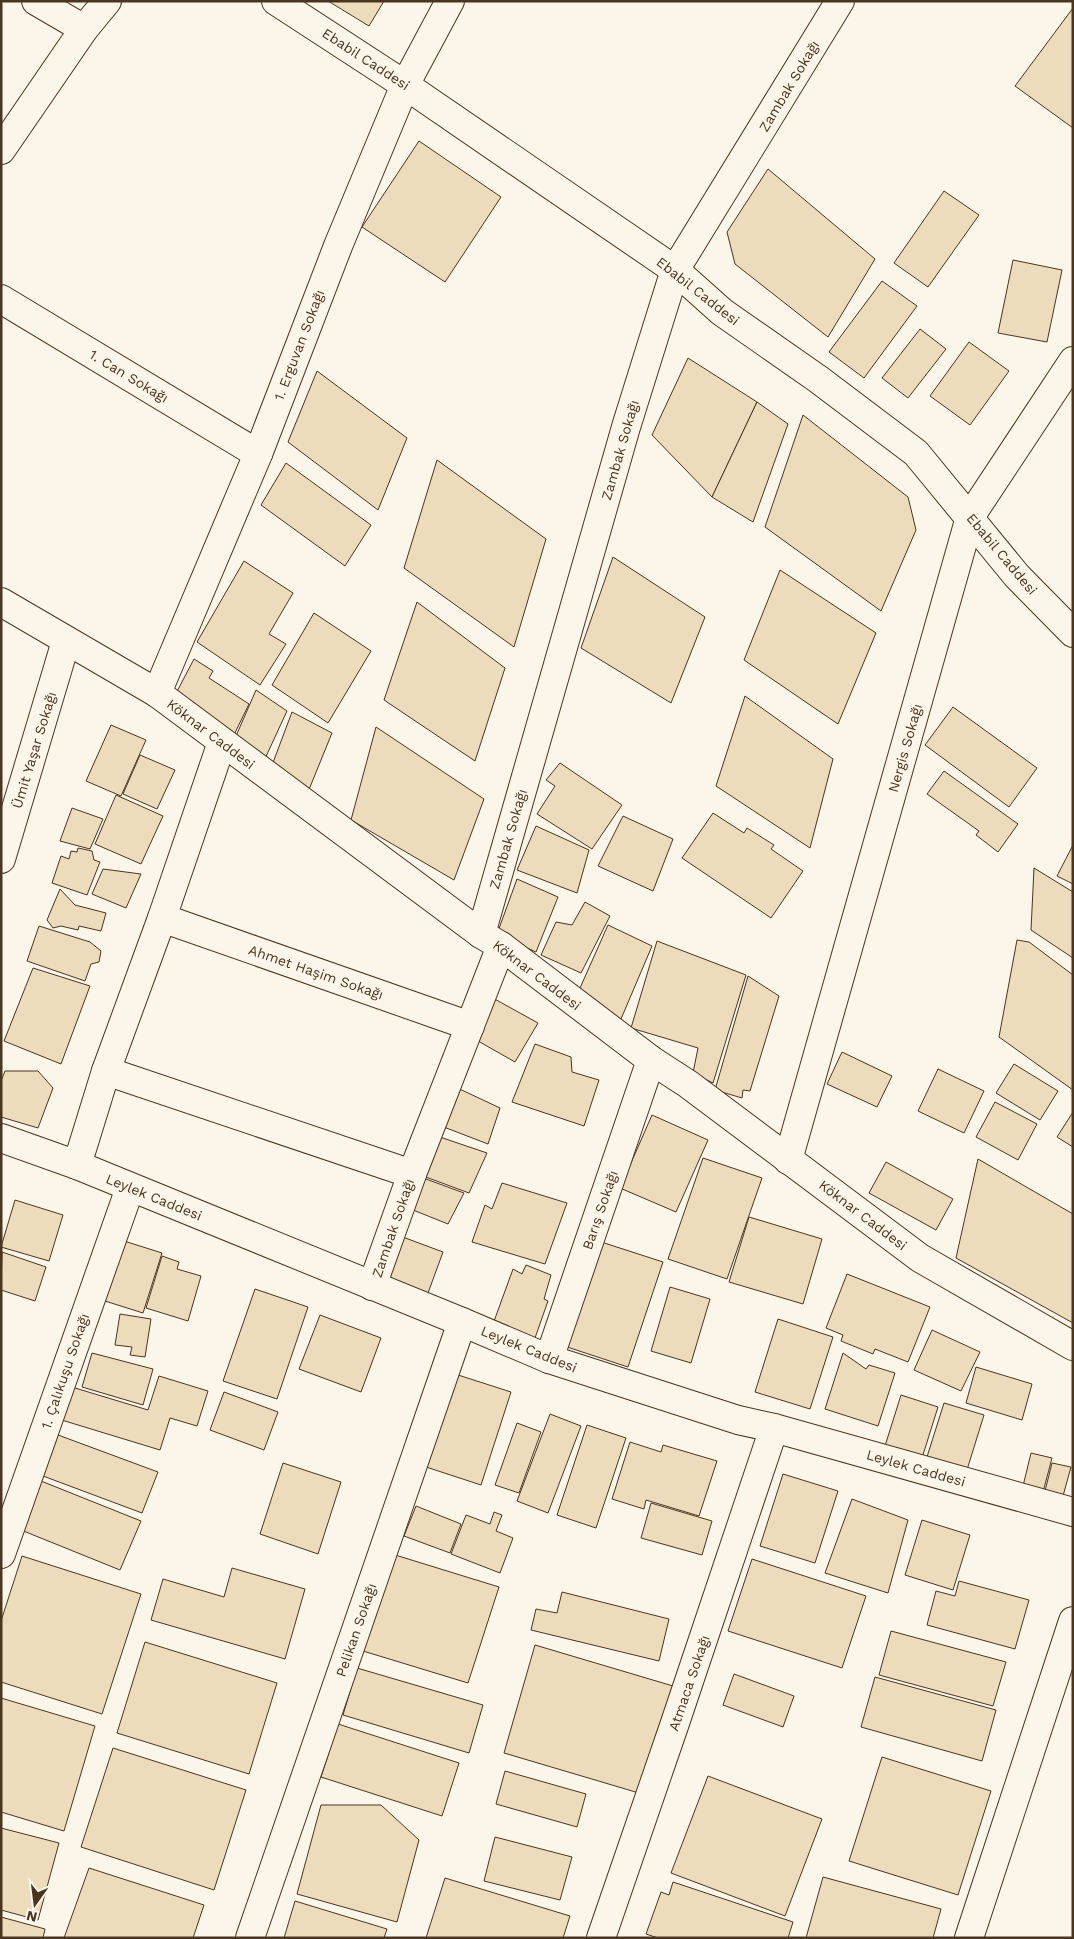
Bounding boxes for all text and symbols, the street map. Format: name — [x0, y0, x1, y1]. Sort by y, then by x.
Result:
street label: Ebabil Caddesi — [319, 25, 413, 93]
street label: Zambak Sokağı — [755, 38, 823, 134]
street label: Ebabil Caddesi — [653, 254, 743, 328]
street label: 1. Erguvan Sokağı — [271, 287, 327, 403]
street label: 1. Can Sokağı — [87, 346, 171, 406]
street label: Zambak Sokağı — [598, 398, 642, 502]
street label: Ebabil Caddesi — [963, 510, 1041, 598]
street label: Ümit Yaşar Sokağı — [9, 690, 59, 810]
street label: Köknar Caddesi — [164, 696, 258, 772]
street label: Nergis Sokağı — [885, 702, 925, 794]
street label: Zambak Sokağı — [486, 787, 530, 891]
street label: Köknar Caddesi — [490, 937, 584, 1013]
street label: Ahmet Haşim Sokağı — [247, 941, 385, 1003]
street label: Barış Sokağı — [579, 1168, 621, 1252]
street label: Leylek Caddesi — [104, 1170, 204, 1224]
street label: Zambak Sokağı — [369, 1176, 417, 1280]
street label: Köknar Caddesi — [816, 1177, 910, 1253]
street label: 1. Çalıkuşu Sokağı — [38, 1311, 92, 1431]
street label: Leylek Caddesi — [479, 1322, 579, 1376]
street label: Leylek Caddesi — [865, 1446, 967, 1490]
street label: Pelikan Sokağı — [332, 1581, 380, 1679]
street label: Atmaca Sokağı — [665, 1633, 713, 1733]
north arrow — [10, 1879, 60, 1929]
text: N — [25, 1908, 39, 1926]

